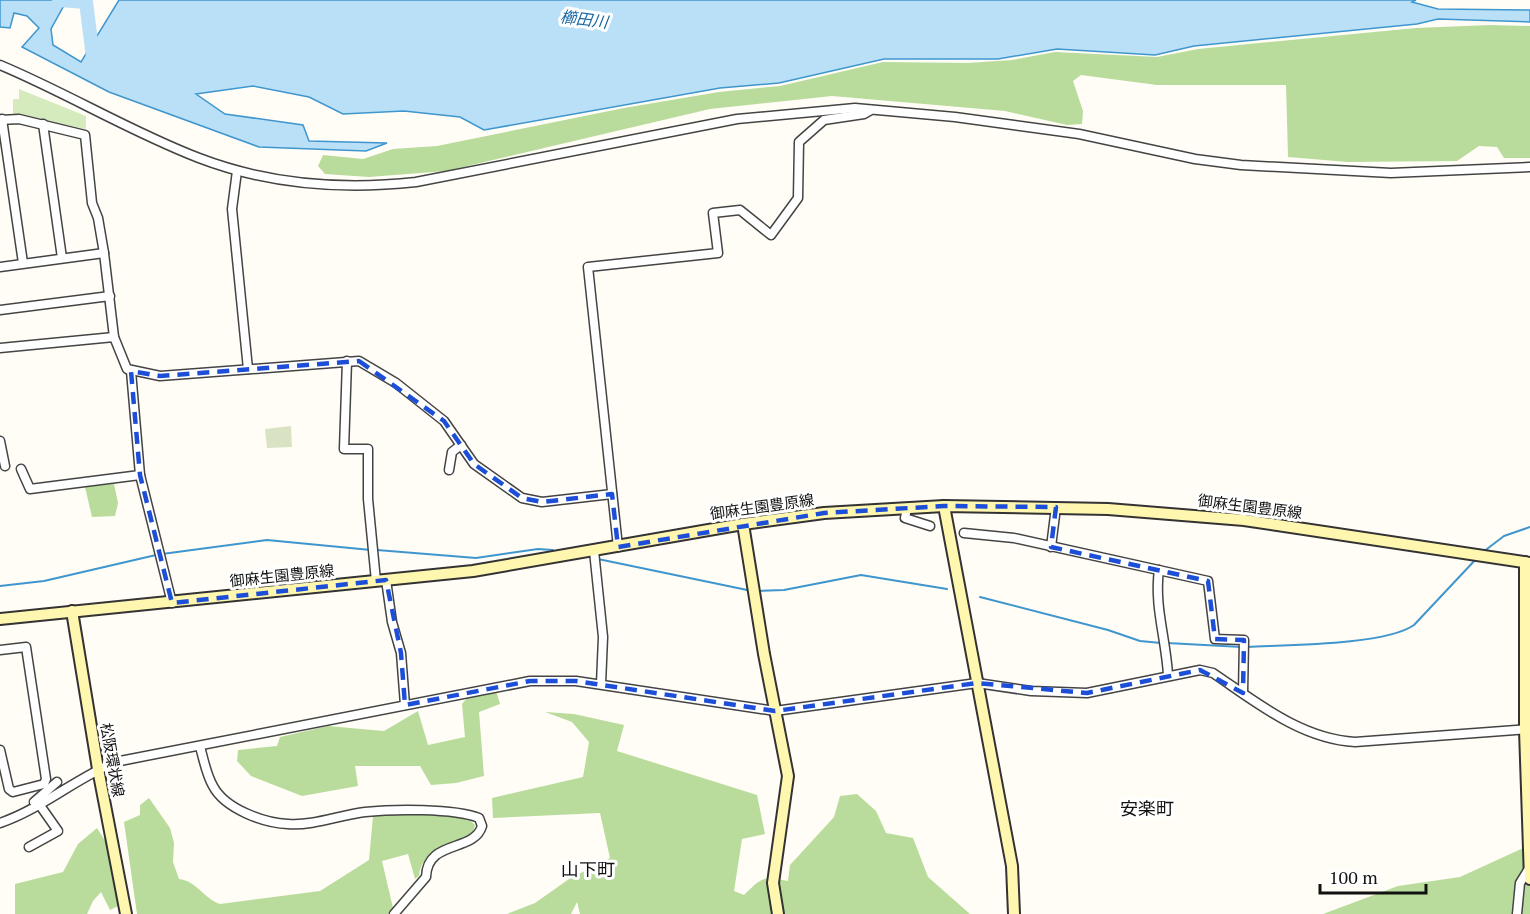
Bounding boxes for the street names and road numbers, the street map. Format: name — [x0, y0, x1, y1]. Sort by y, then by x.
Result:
street label: 御麻生園豊原線 — [708, 489, 815, 523]
street label: 御麻生園豊原線 — [1197, 490, 1303, 522]
street label: 御麻生園豊原線 — [229, 560, 335, 590]
street label: 松阪環状線 — [97, 721, 129, 799]

